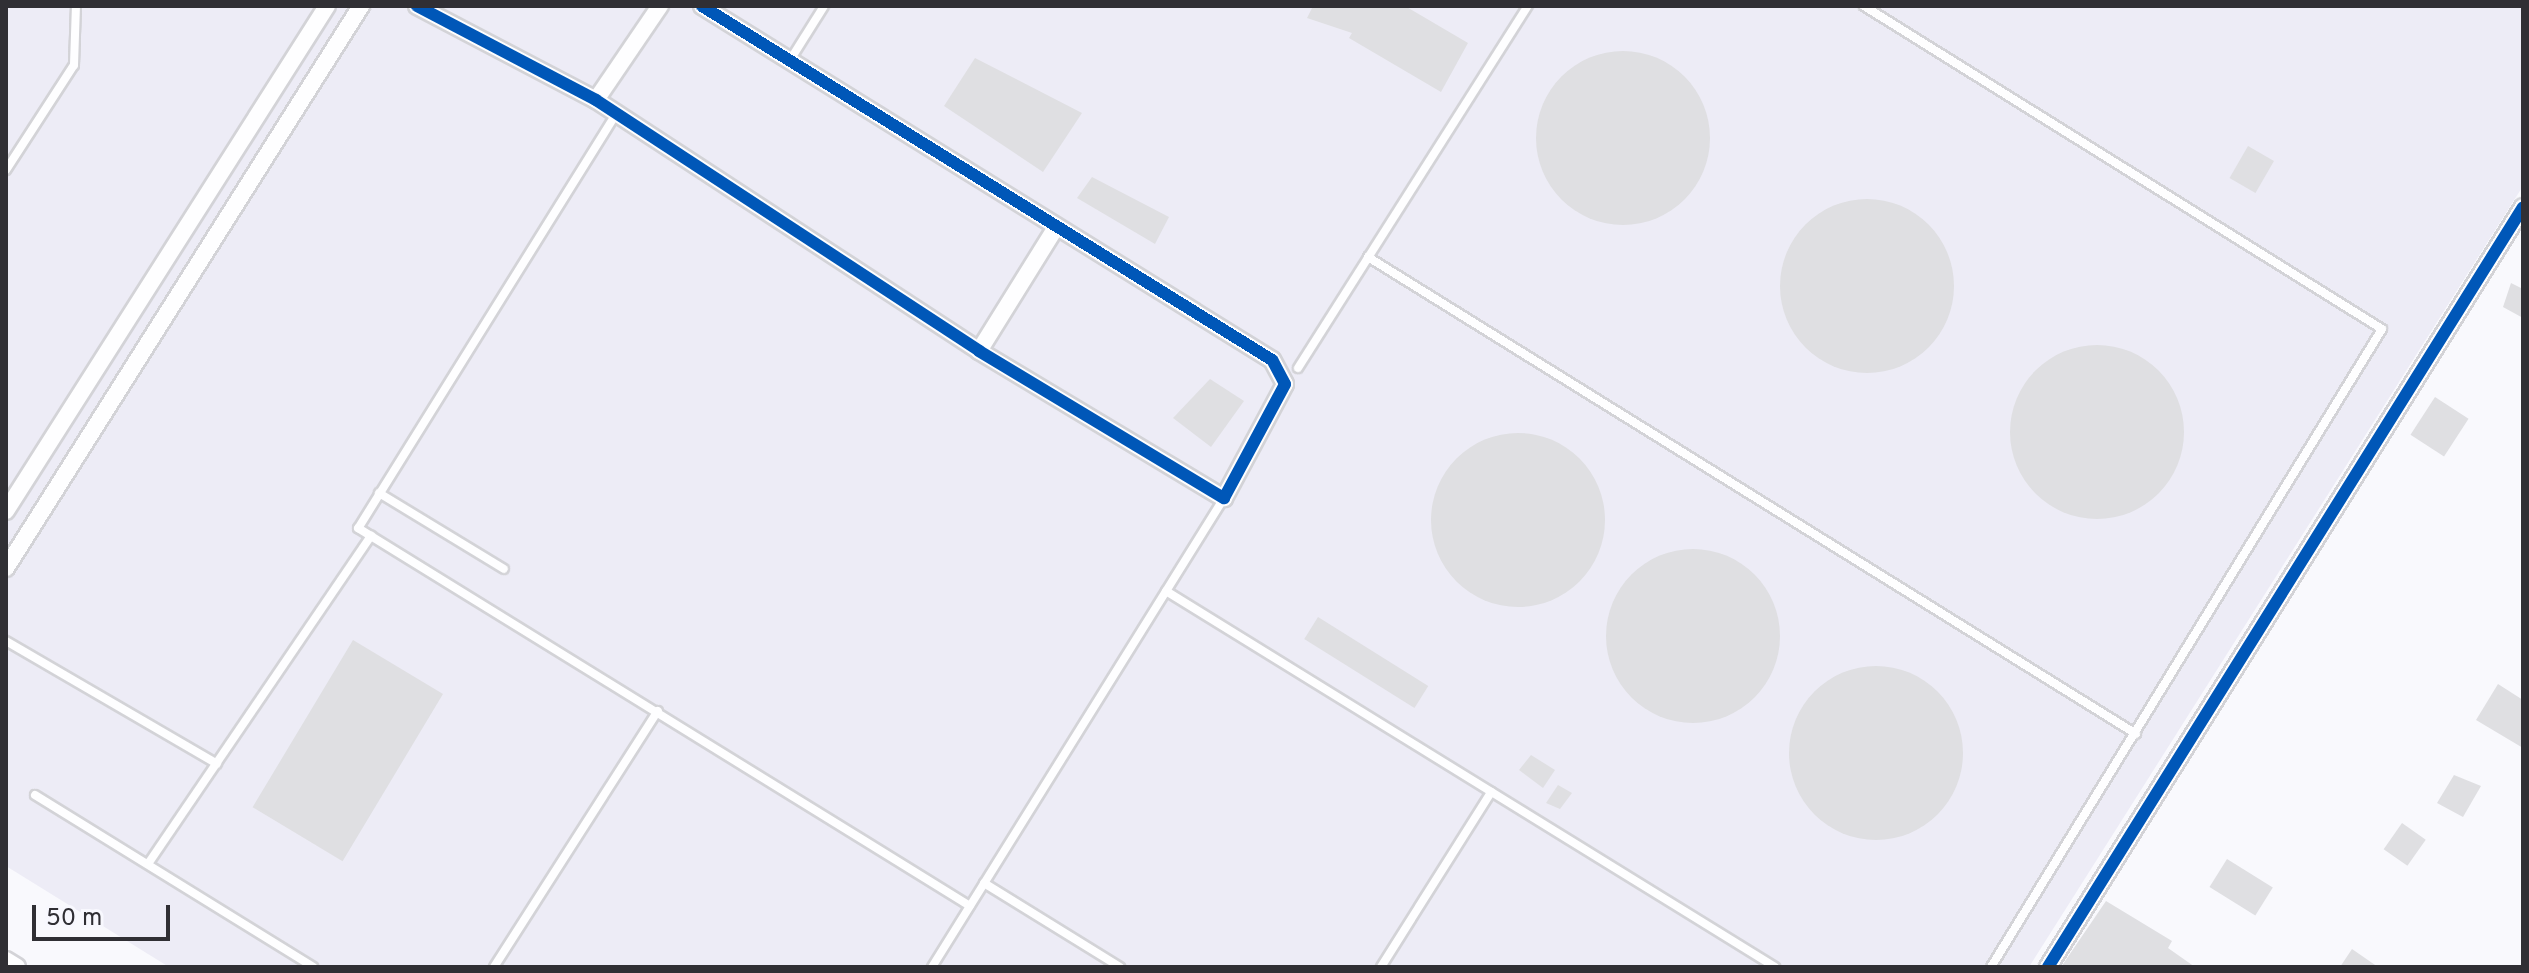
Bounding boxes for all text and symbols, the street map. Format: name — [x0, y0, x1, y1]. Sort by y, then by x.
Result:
scale bar — [36, 889, 174, 939]
text: 50 m — [46, 904, 102, 934]

